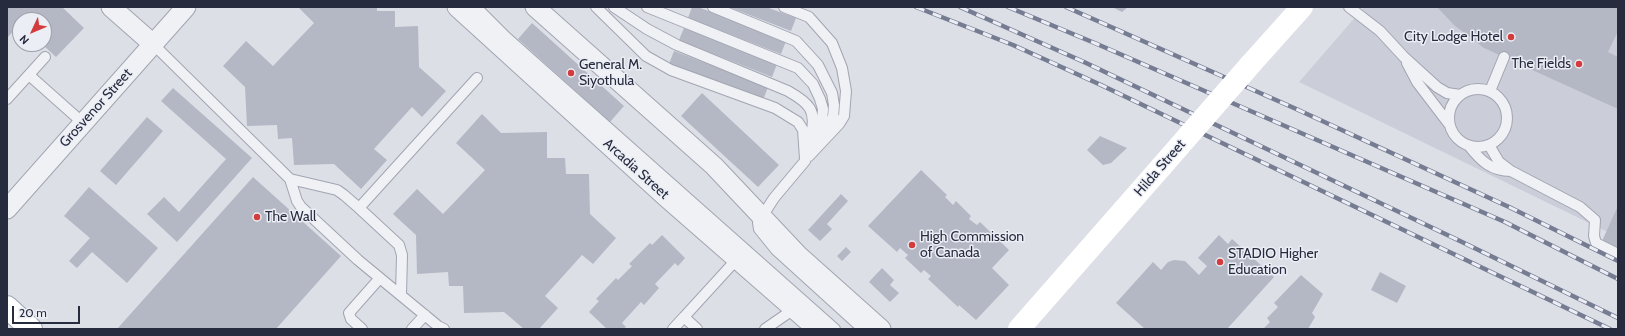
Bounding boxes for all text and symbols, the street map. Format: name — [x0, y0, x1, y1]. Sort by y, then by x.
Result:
north arrow — [12, 12, 52, 52]
place label: City Lodge Hotel — [1404, 29, 1503, 45]
text: N — [16, 32, 32, 47]
marker: City Lodge Hotel — [1506, 32, 1516, 42]
place label: The Fields — [1512, 56, 1571, 72]
place label: General M. Siyothula — [579, 57, 642, 90]
marker: The Fields — [1574, 59, 1584, 69]
street label: Grosvenor Street — [56, 65, 136, 151]
marker: General M. Siyothula — [566, 68, 576, 78]
street label: Arcadia Street — [600, 135, 672, 203]
street label: Hilda Street — [1131, 136, 1189, 200]
place label: The Wall — [265, 209, 316, 225]
marker: The Wall — [252, 212, 262, 222]
place label: High Commission of Canada — [920, 229, 1024, 262]
marker: High Commission of Canada — [907, 240, 917, 250]
place label: STADIO Higher Education — [1228, 246, 1318, 278]
marker: STADIO Higher Education — [1215, 257, 1225, 267]
scale bar — [14, 298, 82, 324]
text: 20 m — [19, 305, 47, 320]

